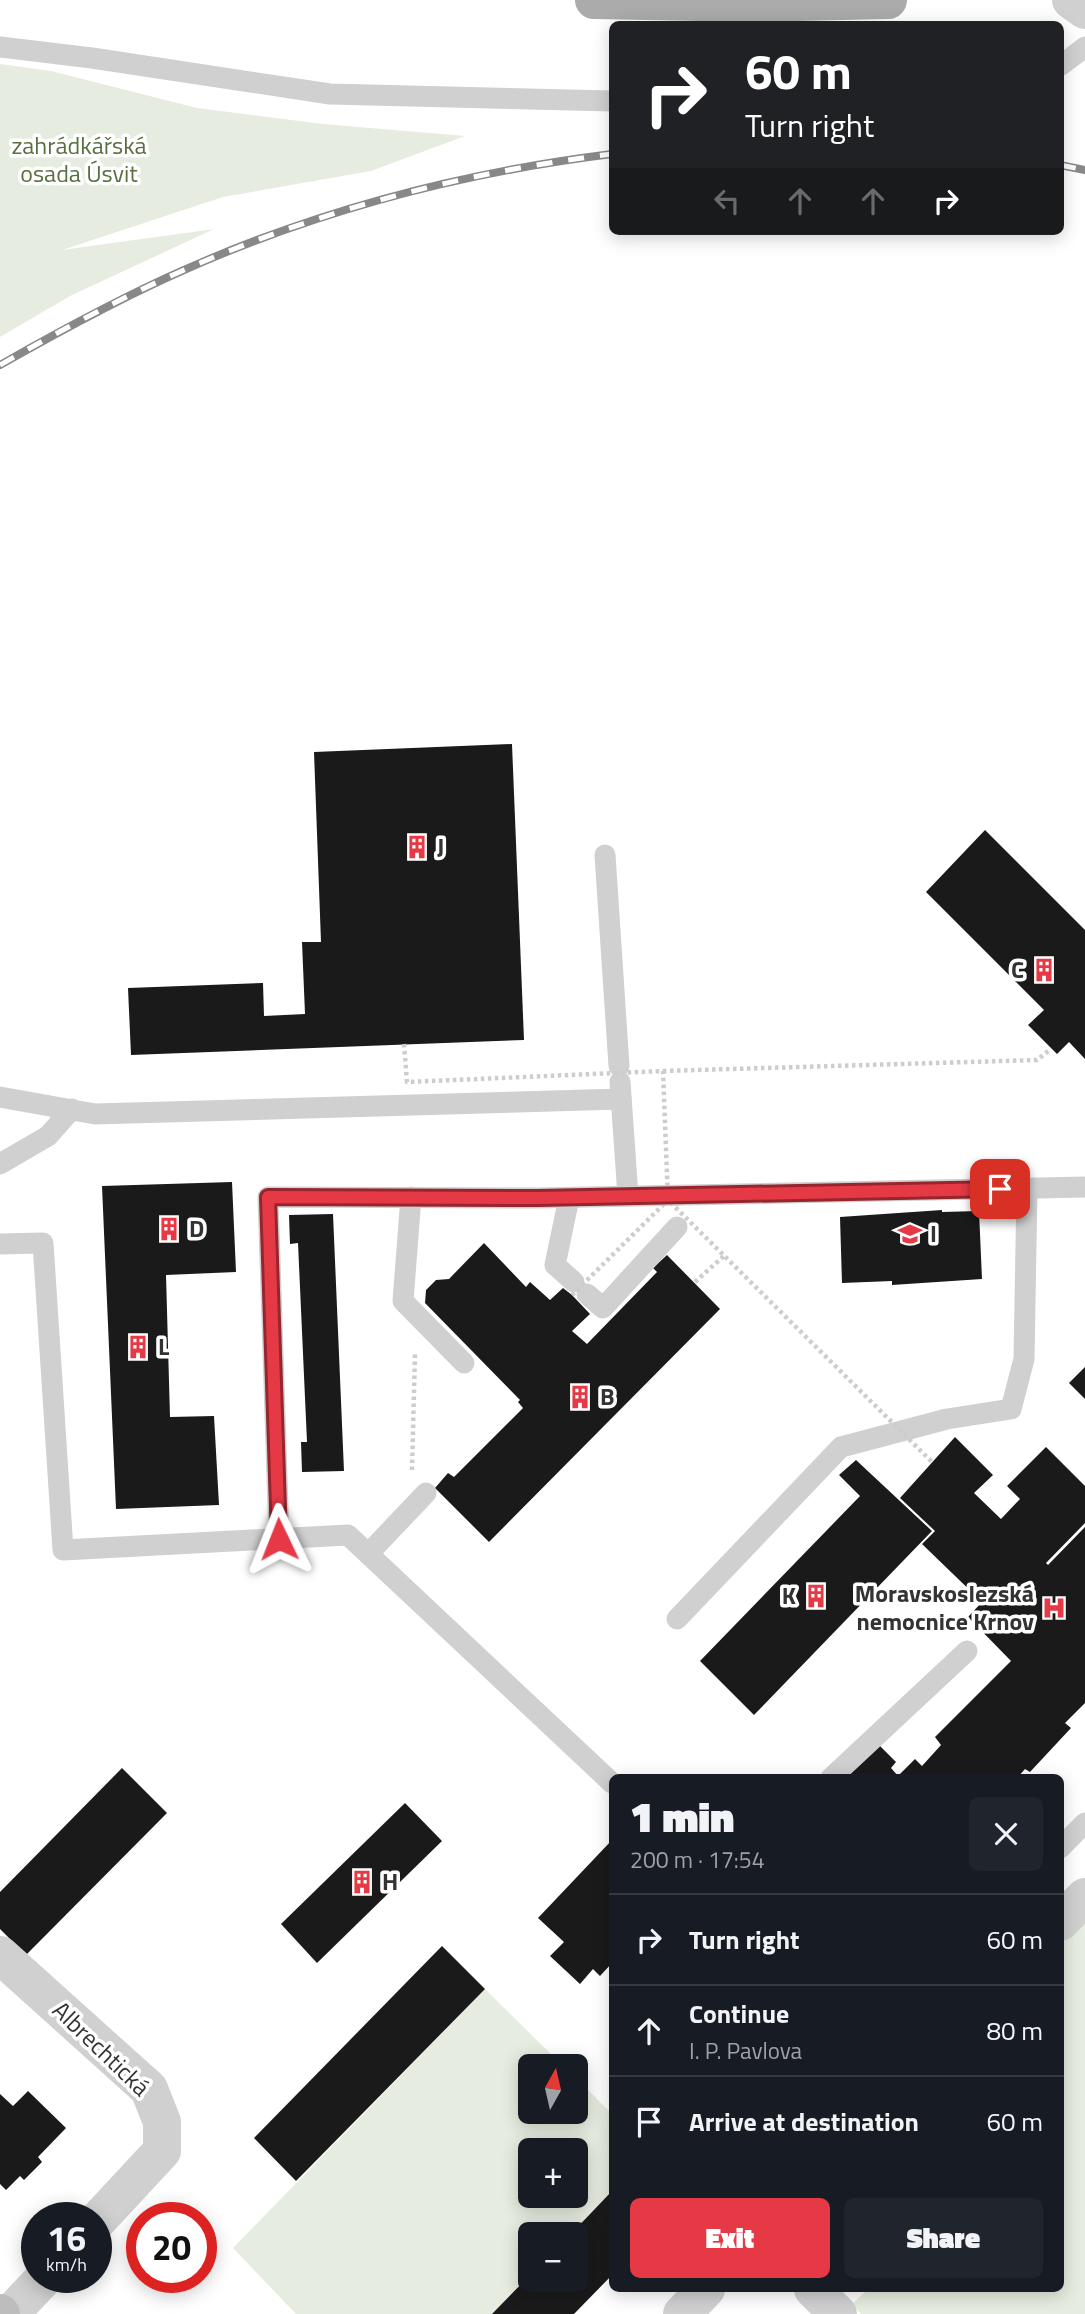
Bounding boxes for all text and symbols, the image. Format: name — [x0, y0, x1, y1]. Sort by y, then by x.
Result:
text: 60 m — [745, 33, 852, 108]
icon: right — [630, 49, 721, 140]
text: Turn right — [745, 101, 874, 149]
park label: zahrádkářská osada Úsvit — [11, 127, 147, 191]
icon: left — [708, 182, 746, 220]
icon: ahead — [781, 182, 819, 220]
icon: ahead — [854, 182, 892, 220]
icon: right — [927, 182, 965, 220]
place label: J — [437, 828, 444, 864]
building icon: J — [403, 833, 431, 861]
place label: C — [1011, 951, 1024, 987]
building icon: C — [1030, 956, 1058, 984]
pin — [970, 1159, 1030, 1219]
icon: arrive — [981, 1170, 1019, 1208]
place label: D — [189, 1210, 204, 1246]
building icon: D — [155, 1215, 183, 1243]
place label: I — [930, 1215, 937, 1251]
school or university icon: I — [896, 1220, 924, 1248]
place label: L — [158, 1328, 170, 1364]
building icon: L — [124, 1333, 152, 1361]
place label: B — [600, 1378, 615, 1414]
building icon: B — [566, 1383, 594, 1411]
position arrow — [242, 1502, 316, 1576]
place label: Moravskoslezská nemocnice Krnov — [855, 1575, 1034, 1639]
place label: K — [782, 1577, 796, 1613]
building icon: K — [802, 1582, 830, 1610]
hospital icon: Moravskoslezská nemocnice Krnov — [1040, 1594, 1068, 1622]
text: 1 min — [630, 1784, 734, 1848]
button: close — [969, 1797, 1043, 1871]
text: 200 m · 17:54 — [630, 1842, 765, 1877]
place label: H — [382, 1863, 398, 1899]
building icon: H — [348, 1868, 376, 1896]
text: Turn right — [689, 1920, 800, 1959]
text: 60 m — [986, 1920, 1043, 1959]
icon: right — [630, 1921, 668, 1959]
street label: Albrechtická — [45, 1992, 159, 2104]
text: Continue — [689, 1994, 789, 2033]
text: 80 m — [986, 2011, 1043, 2050]
icon: ahead — [630, 2012, 668, 2050]
text: I. P. Pavlova — [689, 2033, 802, 2068]
north arrow — [518, 2054, 588, 2124]
map controls — [518, 2054, 588, 2292]
text: Arrive at destination — [689, 2102, 919, 2141]
text: 60 m — [986, 2102, 1043, 2141]
icon: arrive — [630, 2103, 668, 2141]
button: + — [518, 2138, 588, 2208]
button: Exit — [630, 2198, 830, 2278]
button: Share — [844, 2198, 1043, 2278]
speed limit sign: 20 — [126, 2202, 217, 2293]
text: 16 — [47, 2211, 86, 2265]
button: − — [518, 2222, 588, 2292]
text: km/h — [46, 2251, 87, 2278]

